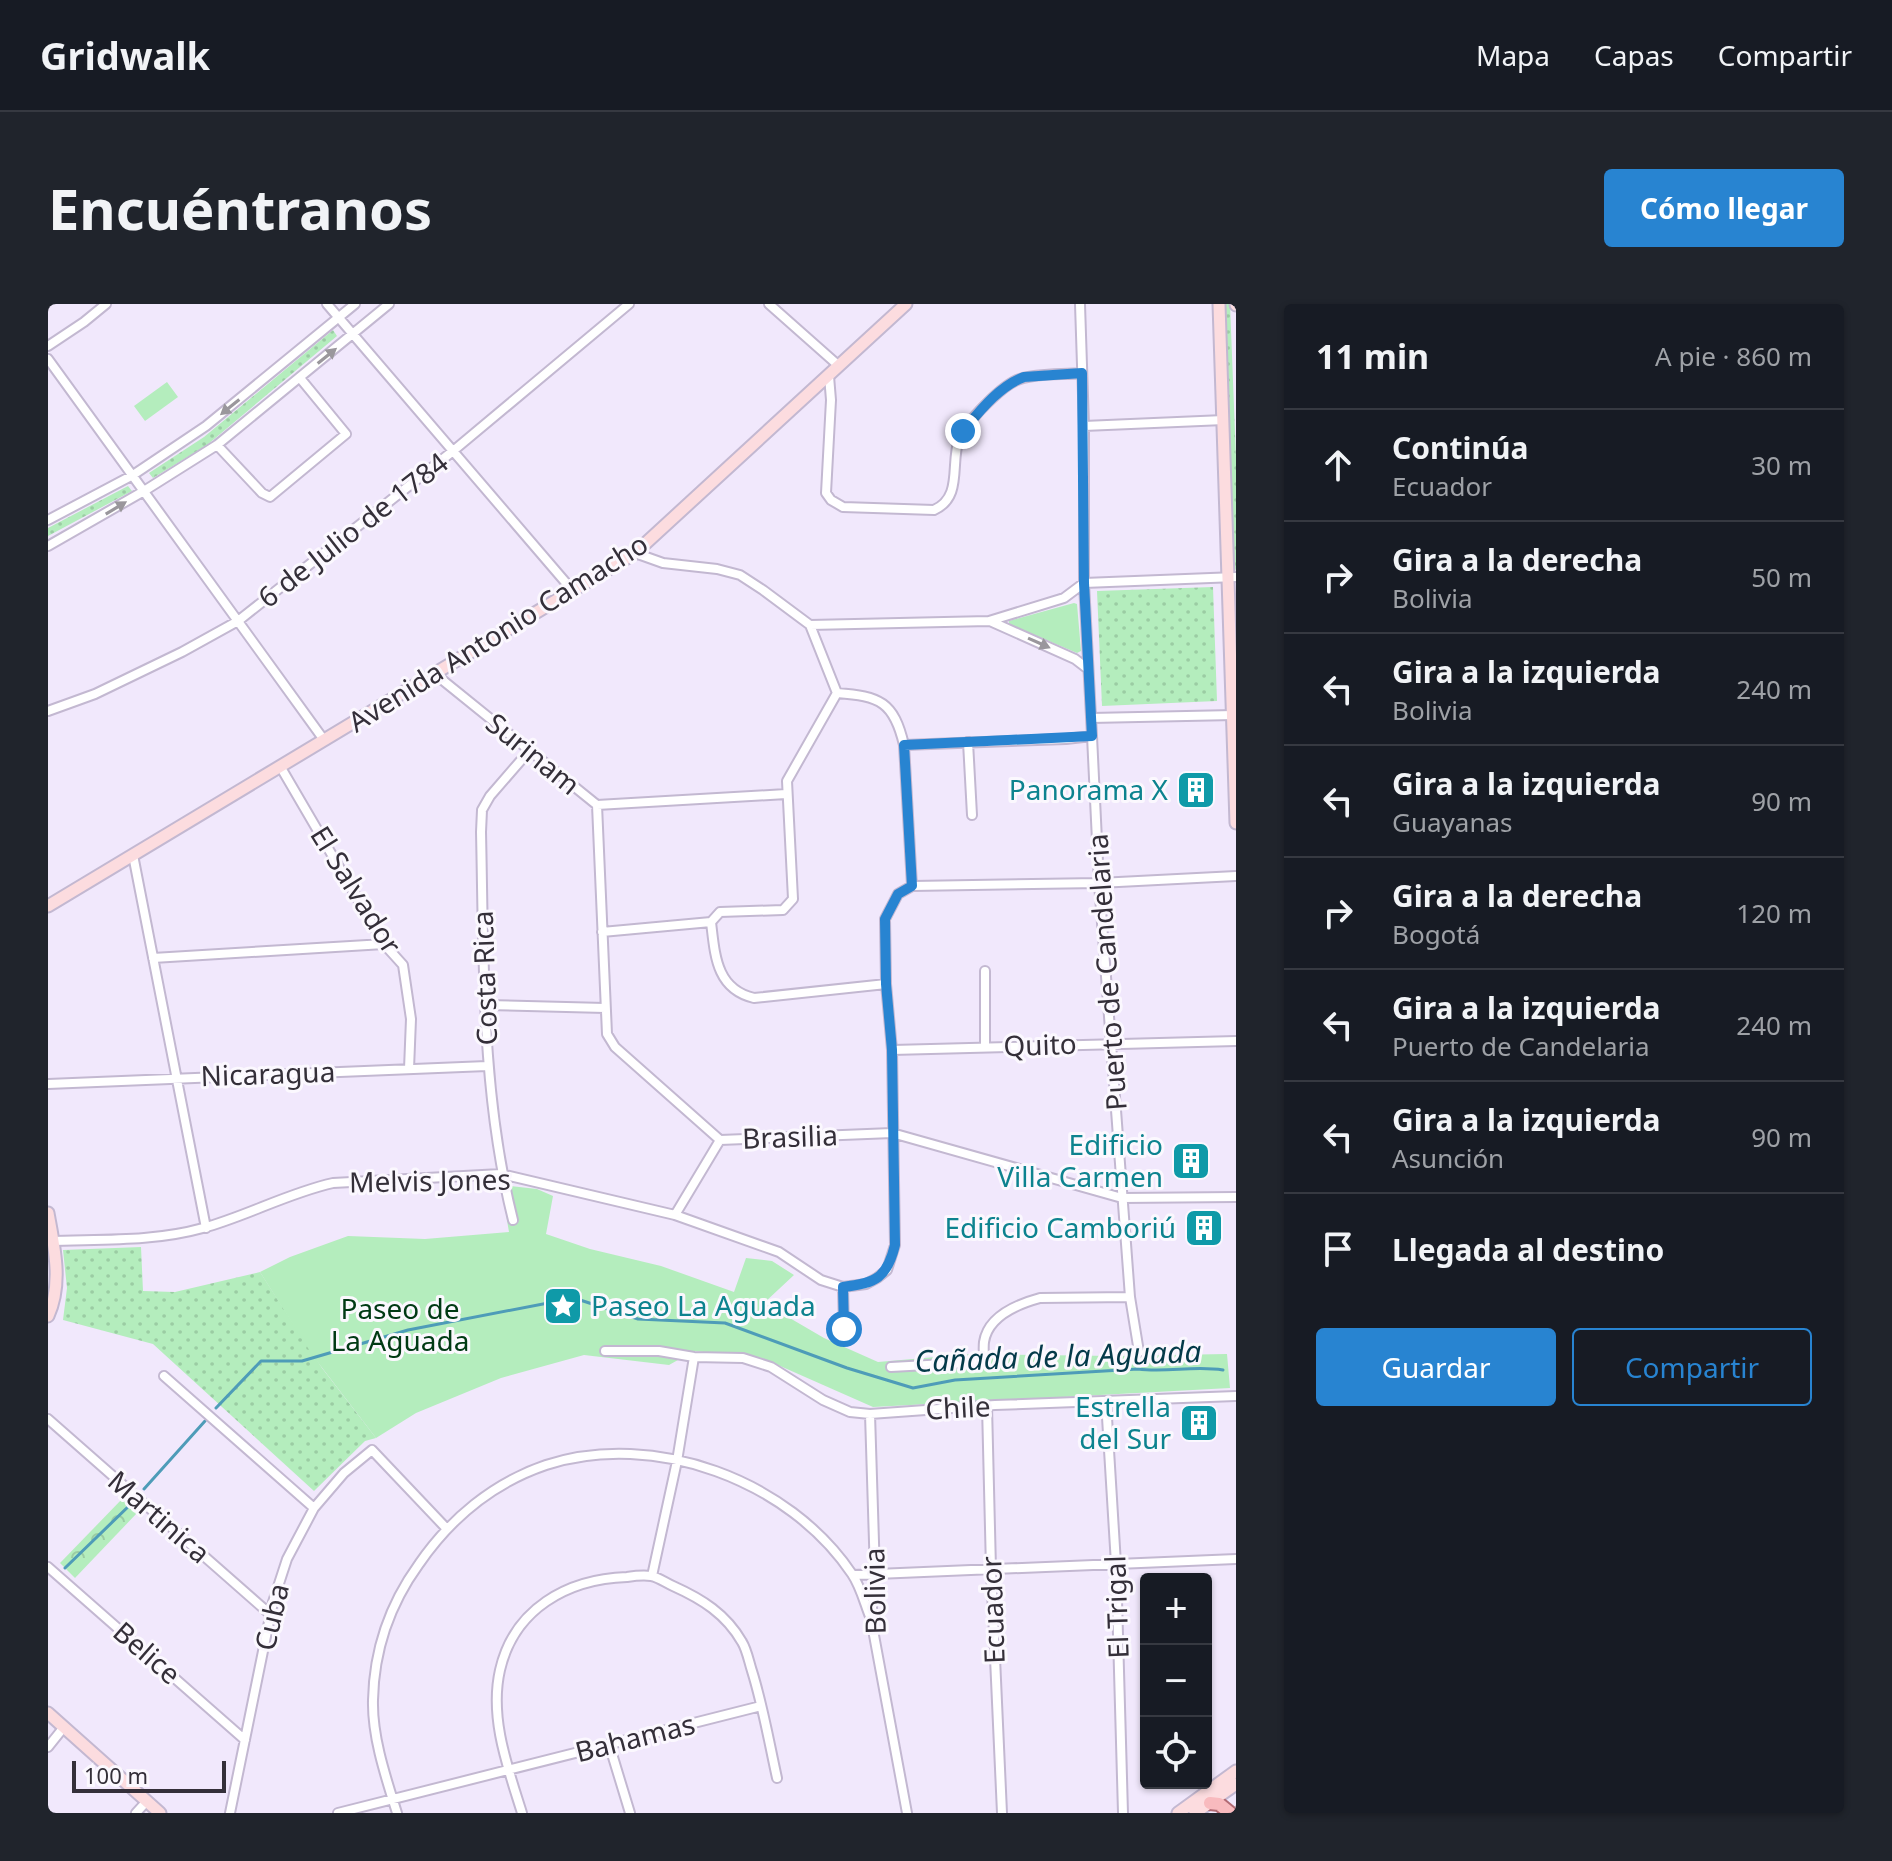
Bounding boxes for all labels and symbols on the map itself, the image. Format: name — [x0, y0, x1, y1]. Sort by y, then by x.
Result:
one-way arrow — [317, 349, 337, 365]
one-way arrow — [220, 398, 240, 415]
route end — [945, 413, 981, 449]
street label: 6 de Julio de 1784 — [249, 443, 455, 615]
one-way arrow — [105, 501, 127, 515]
street label: Avenida Antonio Camacho — [340, 524, 655, 740]
one-way arrow — [1028, 637, 1051, 650]
street label: Surinam — [479, 704, 589, 803]
building icon: Panorama X — [1175, 769, 1217, 811]
place label: Panorama X — [1009, 770, 1169, 808]
street label: El Salvador — [303, 818, 411, 961]
street label: Puerto de Candelaria — [1077, 832, 1135, 1112]
street label: Costa Rica — [463, 910, 505, 1046]
street label: Quito — [1003, 1024, 1077, 1064]
street label: Nicaragua — [200, 1052, 336, 1094]
street label: Brasilia — [741, 1115, 838, 1157]
place label: Edificio Villa Carmen — [997, 1125, 1163, 1195]
building icon: Edificio Villa Carmen — [1170, 1140, 1212, 1182]
street label: Melvis Jones — [349, 1160, 511, 1200]
building icon: Edificio Camboriú — [1183, 1207, 1225, 1249]
place label: Edificio Camboriú — [944, 1208, 1176, 1246]
place icon: Paseo La Aguada — [542, 1285, 584, 1327]
place label: Paseo La Aguada — [591, 1286, 816, 1324]
park label: Paseo de La Aguada — [331, 1289, 469, 1359]
route start — [826, 1311, 862, 1347]
water label: Cañada de la Aguada — [914, 1330, 1202, 1381]
street label: Chile — [924, 1386, 992, 1428]
place label: Estrella del Sur — [1075, 1387, 1171, 1457]
building icon: Estrella del Sur — [1178, 1402, 1220, 1444]
street label: Martinica — [101, 1461, 219, 1571]
street label: Bolivia — [854, 1547, 894, 1635]
street label: Ecuador — [971, 1555, 1013, 1665]
street label: El Trigal — [1095, 1555, 1137, 1659]
street label: Cuba — [245, 1579, 297, 1654]
street label: Belice — [106, 1612, 189, 1692]
street label: Bahamas — [571, 1704, 699, 1770]
scale bar — [72, 1757, 226, 1793]

